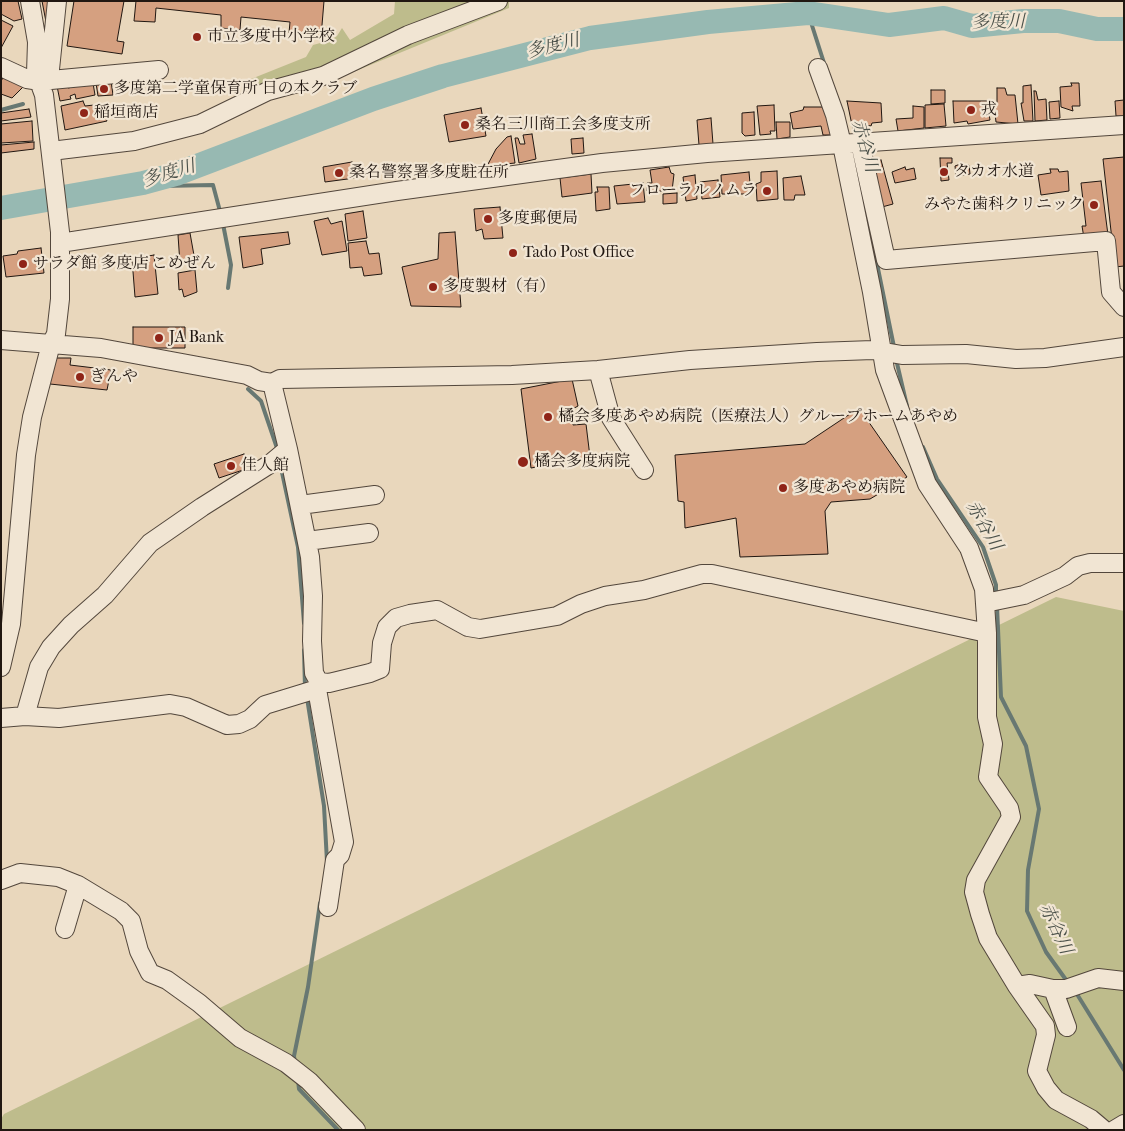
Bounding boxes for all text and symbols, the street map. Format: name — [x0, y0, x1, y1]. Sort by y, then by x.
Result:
water label: 多度川 — [971, 12, 1025, 34]
place label: 市立多度中小学校 — [207, 27, 335, 47]
water label: 多度川 — [524, 30, 582, 64]
marker: 市立多度中小学校 — [191, 31, 203, 43]
place label: 多度第二学童保育所 日の本クラブ — [114, 79, 357, 99]
marker: 多度第二学童保育所 日の本クラブ — [98, 83, 110, 95]
place label: 戎 — [981, 100, 997, 120]
place label: 稲垣商店 — [94, 103, 158, 123]
marker: 戎 — [965, 104, 977, 116]
marker: 稲垣商店 — [78, 107, 90, 119]
place label: 桑名三川商工会多度支所 — [475, 115, 651, 135]
water label: 赤谷川 — [846, 117, 882, 175]
marker: 桑名三川商工会多度支所 — [459, 119, 471, 131]
water label: 多度川 — [140, 156, 198, 192]
place label: タカオ水道 — [954, 162, 1034, 182]
place label: 桑名警察署多度駐在所 — [349, 163, 509, 183]
marker: タカオ水道 — [938, 166, 950, 178]
marker: 桑名警察署多度駐在所 — [333, 167, 345, 179]
place label: フローラルノムラ — [629, 181, 757, 201]
marker: フローラルノムラ — [761, 185, 773, 197]
place label: みやた歯科クリニック — [924, 195, 1084, 215]
marker: みやた歯科クリニック — [1088, 199, 1100, 211]
place label: 多度郵便局 — [498, 209, 578, 229]
marker: 多度郵便局 — [482, 213, 494, 225]
place label: Tado Post Office — [523, 243, 634, 263]
marker: Tado Post Office — [507, 247, 519, 259]
place label: サラダ館 多度店 こめぜん — [33, 254, 216, 274]
marker: サラダ館 多度店 こめぜん — [17, 258, 29, 270]
place label: 多度製材（有） — [443, 277, 555, 297]
marker: 多度製材（有） — [427, 281, 439, 293]
place label: JA Bank — [169, 328, 224, 348]
marker: JA Bank — [153, 332, 165, 344]
place label: ぎんや — [90, 367, 138, 387]
marker: ぎんや — [74, 371, 86, 383]
place label: 橘会多度あやめ病院（医療法人）グループホームあやめ — [558, 407, 958, 427]
marker: 橘会多度あやめ病院（医療法人）グループホームあやめ — [542, 411, 554, 423]
place label: 橘会多度病院 — [534, 452, 630, 472]
marker: 橘会多度病院 — [516, 455, 530, 469]
place label: 佳人館 — [241, 456, 289, 476]
marker: 佳人館 — [225, 460, 237, 472]
place label: 多度あやめ病院 — [793, 478, 905, 498]
marker: 多度あやめ病院 — [777, 482, 789, 494]
water label: 赤谷川 — [960, 497, 1006, 555]
water label: 赤谷川 — [1034, 900, 1076, 958]

